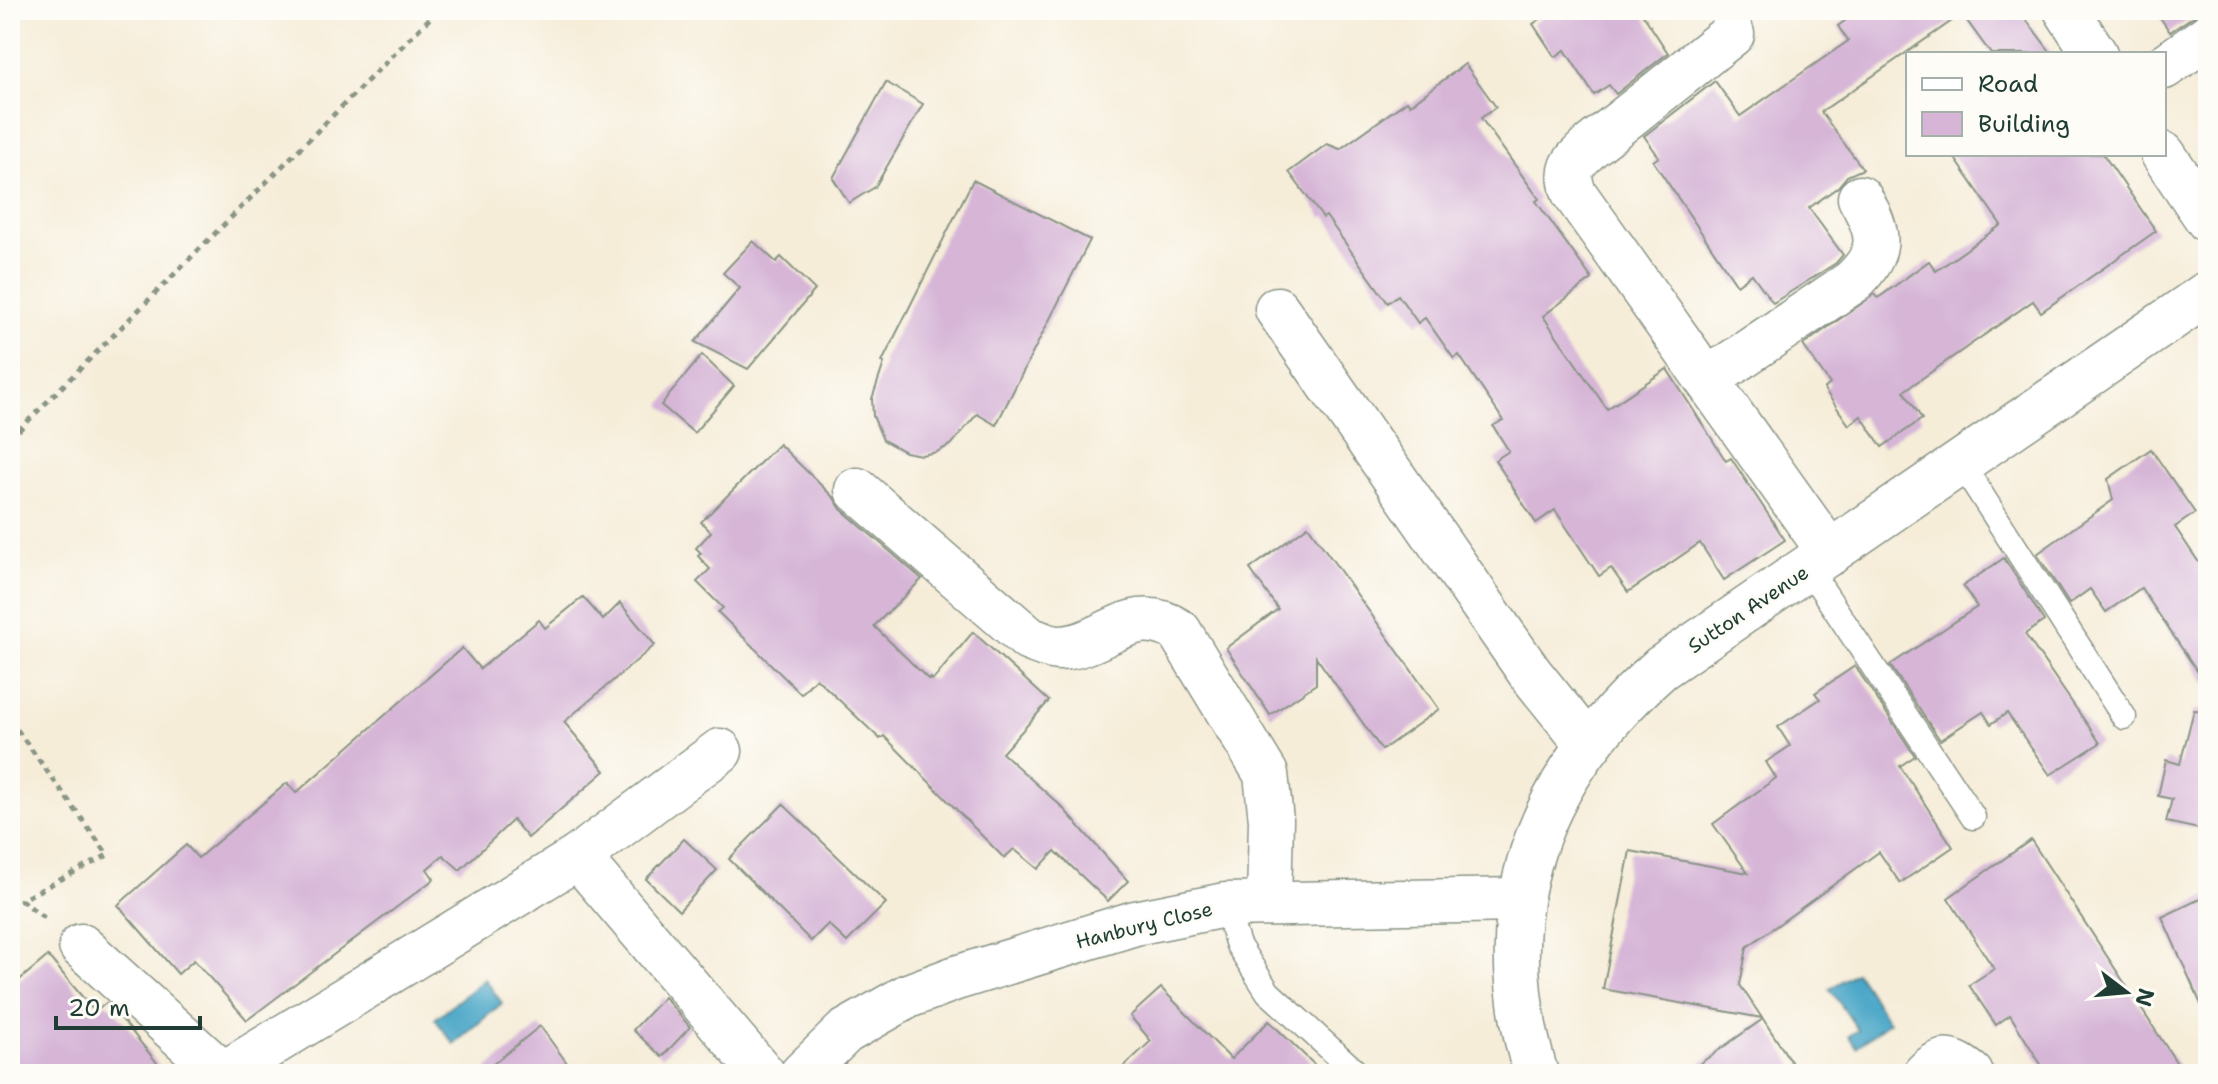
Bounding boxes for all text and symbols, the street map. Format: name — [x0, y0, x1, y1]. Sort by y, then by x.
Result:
legend — [1906, 52, 2166, 156]
text: Road — [1978, 68, 2038, 100]
text: Building — [1978, 108, 2070, 140]
street label: Sutton Avenue — [1683, 559, 1813, 659]
street label: Hanbury Close — [1073, 895, 1215, 955]
north arrow — [2086, 952, 2166, 1032]
scale bar — [56, 980, 200, 1030]
text: N — [2128, 985, 2161, 1010]
text: 20 m — [68, 992, 130, 1024]

